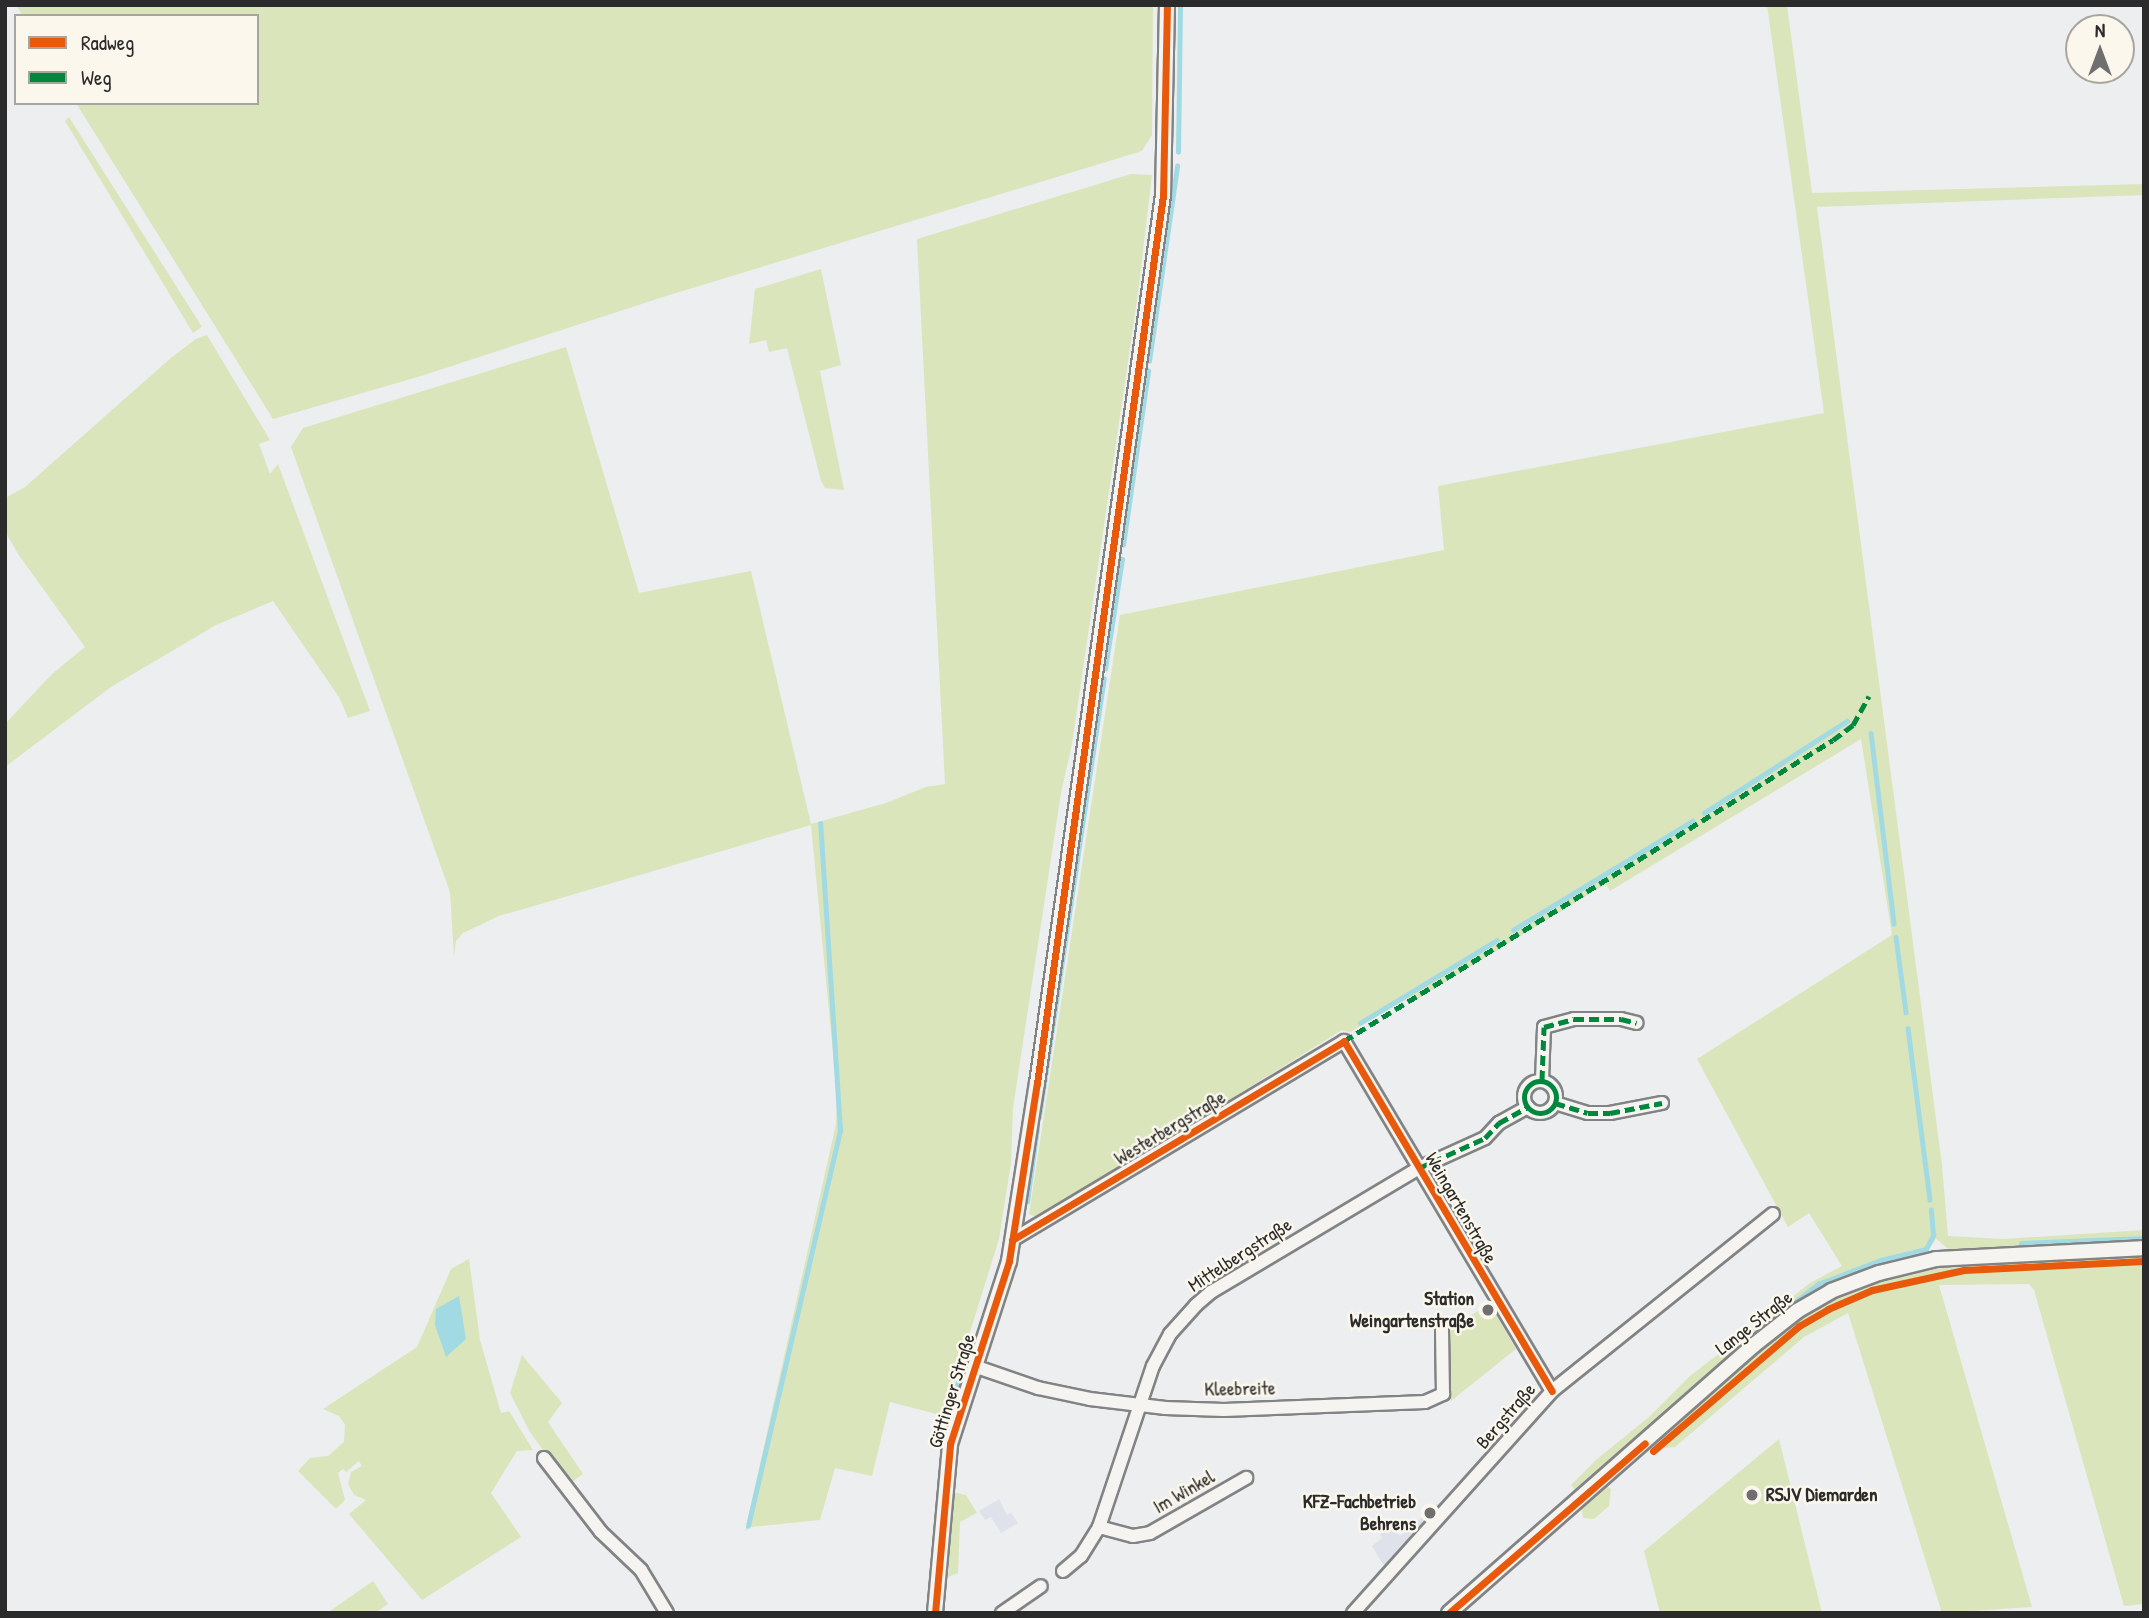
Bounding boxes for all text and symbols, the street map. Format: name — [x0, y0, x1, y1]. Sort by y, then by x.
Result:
legend — [14, 14, 259, 105]
north arrow — [2065, 14, 2135, 84]
text: N — [2095, 17, 2105, 43]
text: Radweg — [81, 28, 134, 57]
text: Weg — [81, 63, 112, 92]
street label: Westerbergstraße — [1110, 1086, 1230, 1170]
street label: Weingartenstraße — [1420, 1149, 1502, 1267]
street label: Mittelbergstraße — [1184, 1213, 1296, 1297]
street label: Lange Straße — [1711, 1286, 1797, 1360]
place label: Station Weingartenstraße — [1350, 1288, 1474, 1332]
marker: Station Weingartenstraße — [1480, 1302, 1496, 1318]
street label: Göttinger Straße — [924, 1331, 980, 1451]
street label: Kleebreite — [1204, 1377, 1276, 1401]
street label: Bergstraße — [1471, 1379, 1541, 1453]
street label: Im Winkel — [1149, 1465, 1219, 1519]
place label: RSJV Diemarden — [1766, 1484, 1878, 1506]
marker: RSJV Diemarden — [1744, 1487, 1760, 1503]
place label: KFZ-Fachbetrieb Behrens — [1303, 1491, 1416, 1535]
marker: KFZ-Fachbetrieb Behrens — [1422, 1505, 1438, 1521]

